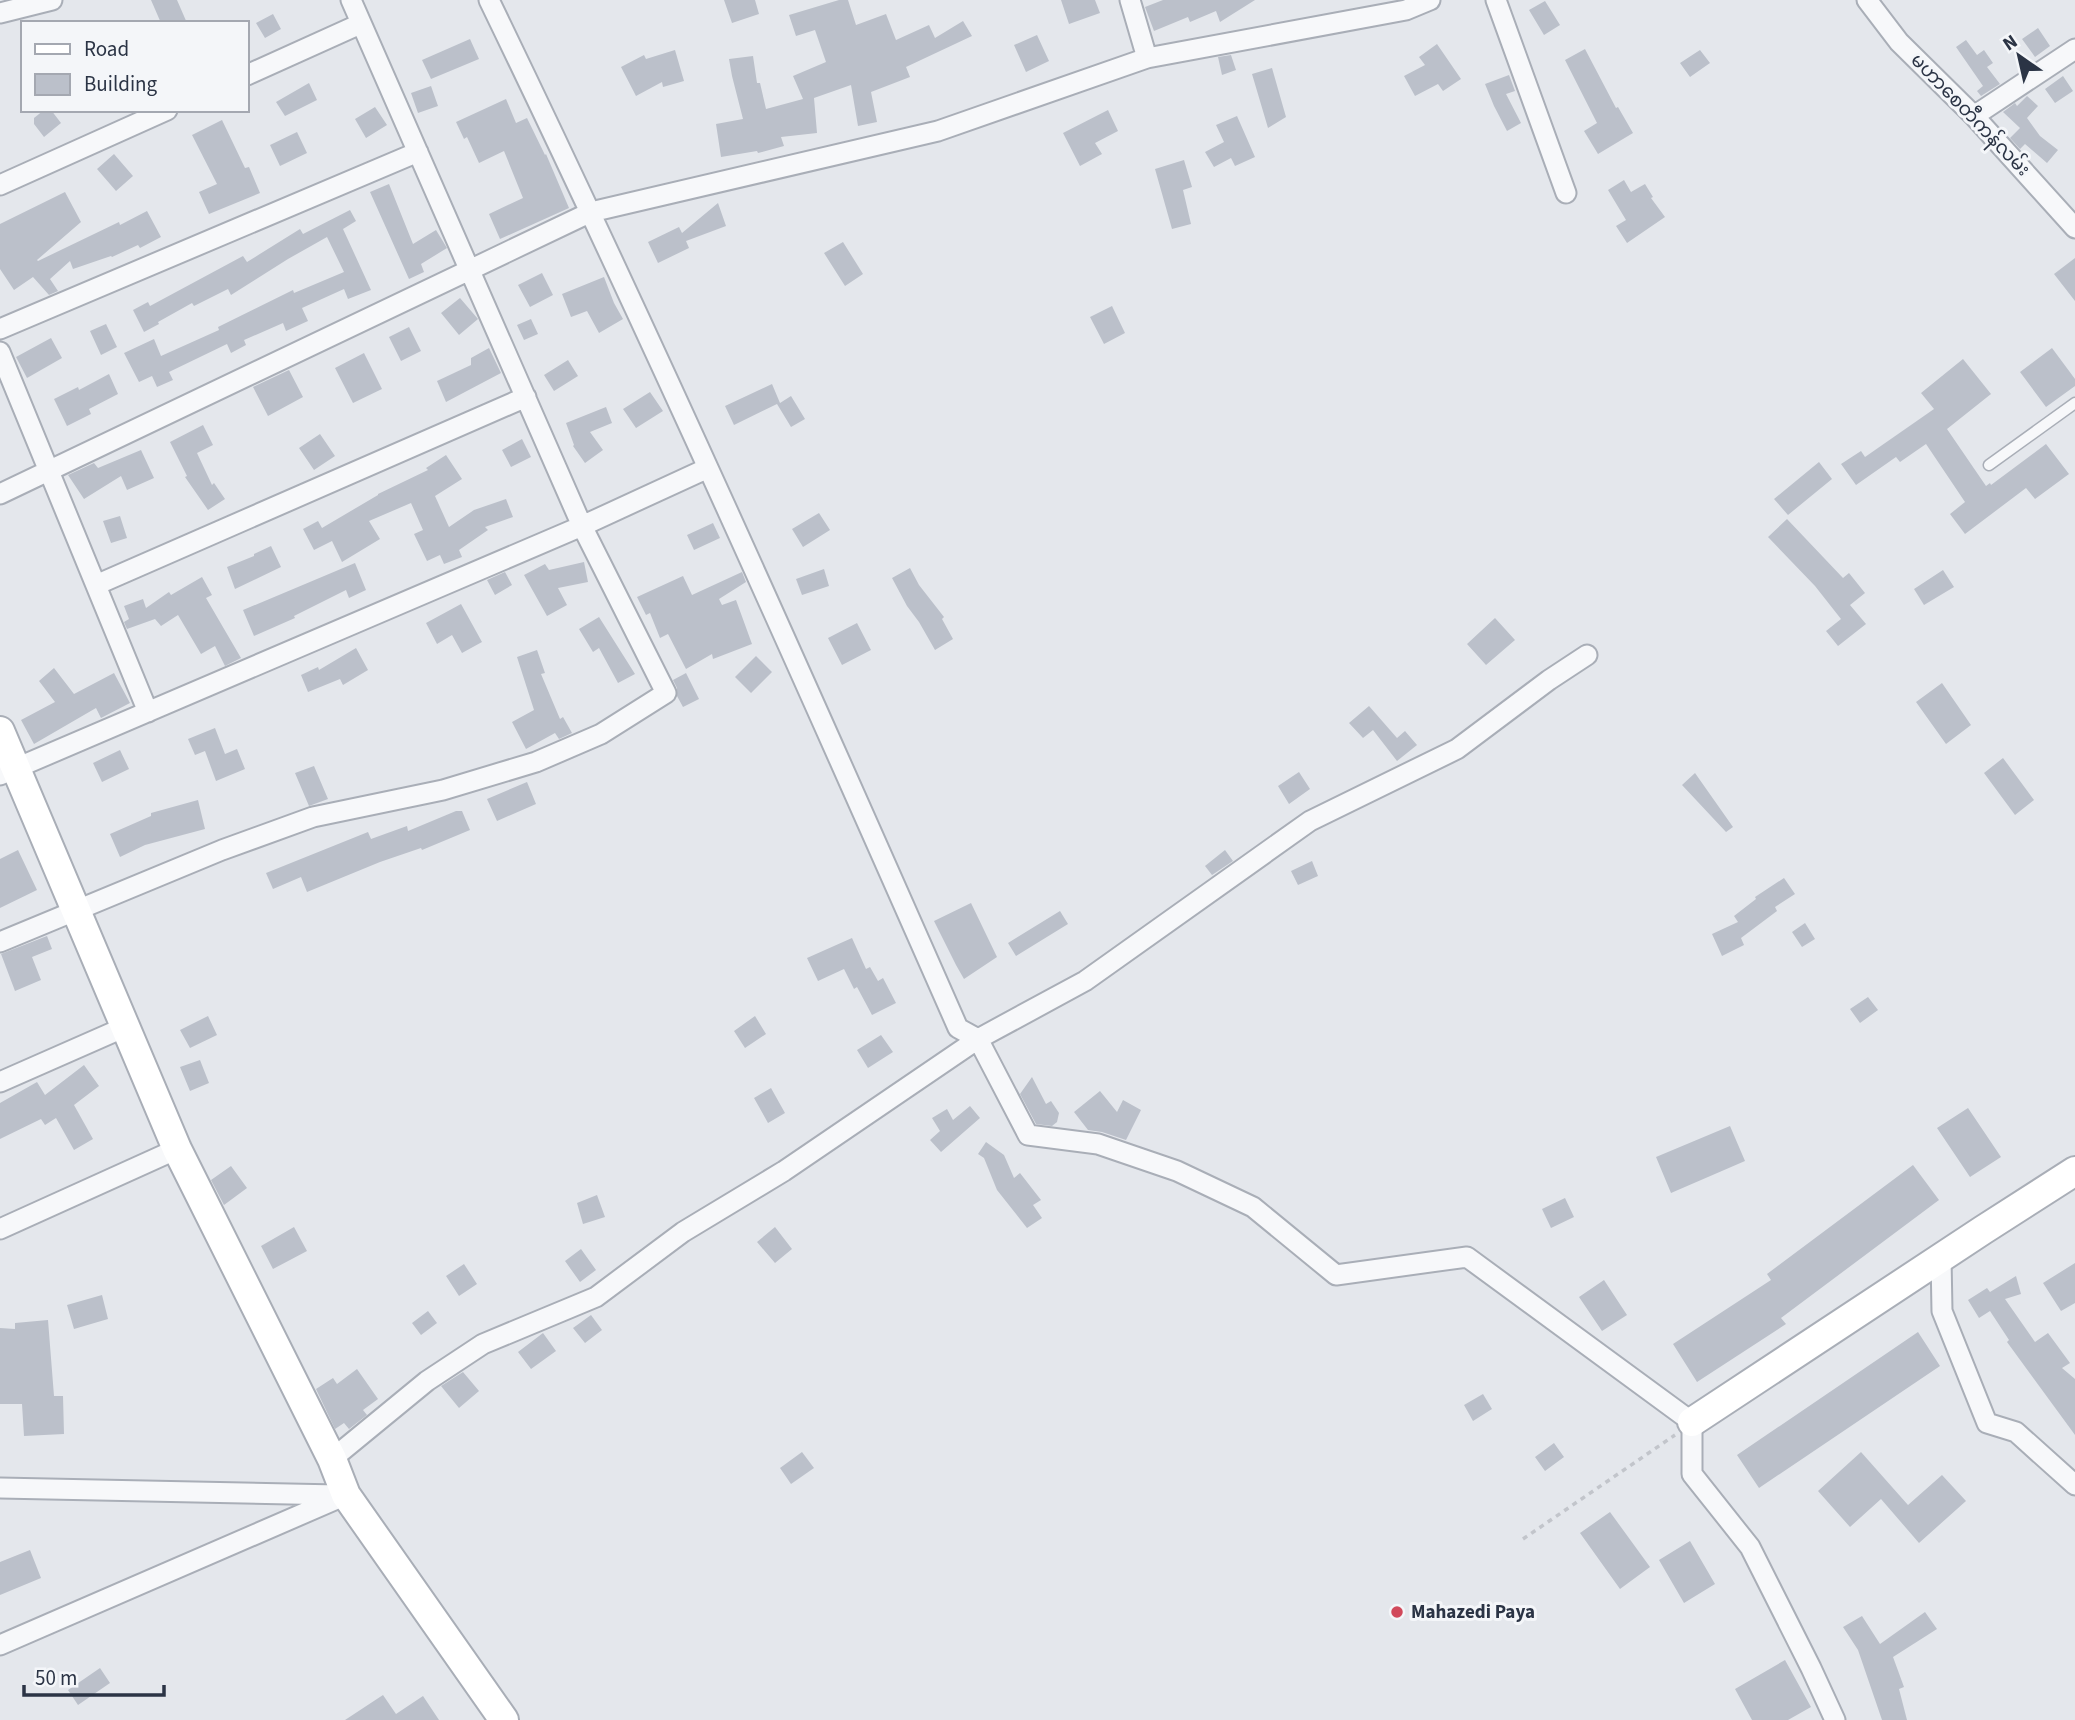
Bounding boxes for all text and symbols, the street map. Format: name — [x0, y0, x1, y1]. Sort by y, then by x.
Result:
legend — [21, 21, 248, 112]
north arrow — [1984, 21, 2054, 91]
text: N — [1998, 28, 2023, 58]
text: Road — [84, 34, 129, 64]
street label: မဟာစေတီကန်လမ်း — [1903, 46, 2037, 183]
text: Building — [84, 69, 158, 99]
place label: Mahazedi Paya — [1411, 1599, 1535, 1626]
marker: Mahazedi Paya — [1389, 1604, 1405, 1620]
scale bar — [24, 1654, 164, 1698]
text: 50 m — [35, 1663, 77, 1693]

